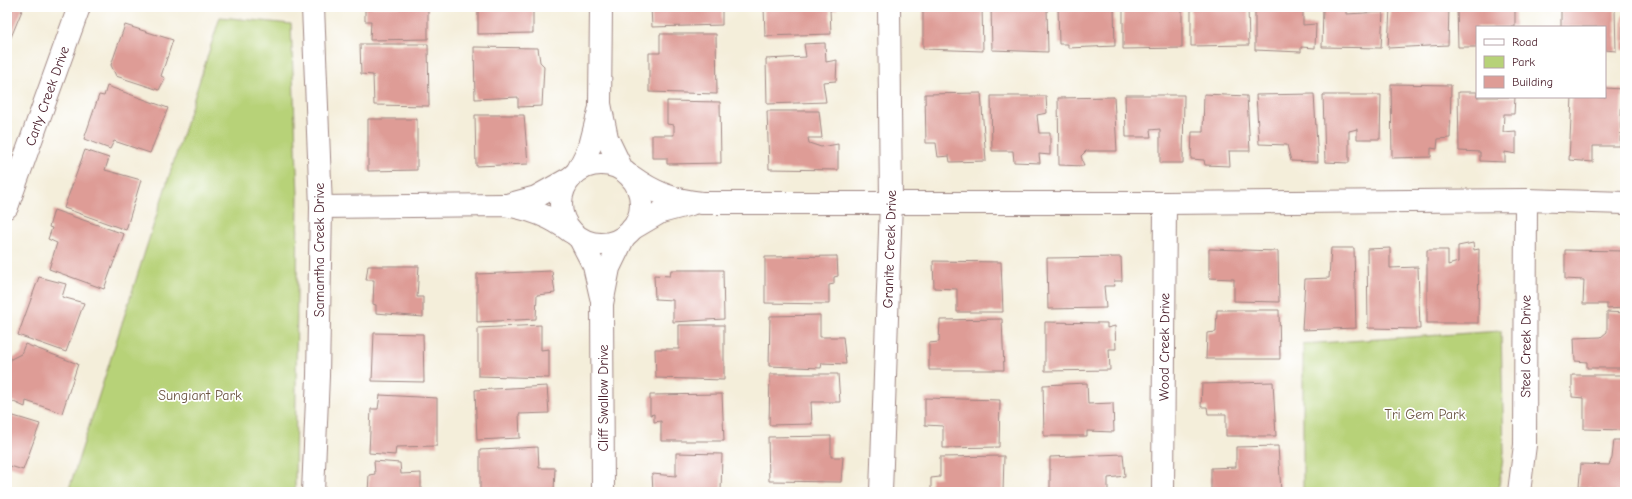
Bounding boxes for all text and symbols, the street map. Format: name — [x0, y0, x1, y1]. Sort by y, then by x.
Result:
legend — [1476, 26, 1606, 98]
text: Road — [1512, 35, 1538, 49]
street label: Carly Creek Drive — [21, 44, 73, 148]
text: Park — [1512, 55, 1535, 69]
text: Building — [1512, 75, 1553, 89]
street label: Samantha Creek Drive — [311, 183, 328, 317]
street label: Granite Creek Drive — [879, 190, 900, 309]
street label: Wood Creek Drive — [1155, 293, 1173, 401]
street label: Steel Creek Drive — [1517, 295, 1534, 398]
street label: Cliff Swallow Drive — [595, 344, 612, 452]
park label: Sungiant Park — [158, 387, 242, 404]
park label: Tri Gem Park — [1385, 406, 1466, 423]

